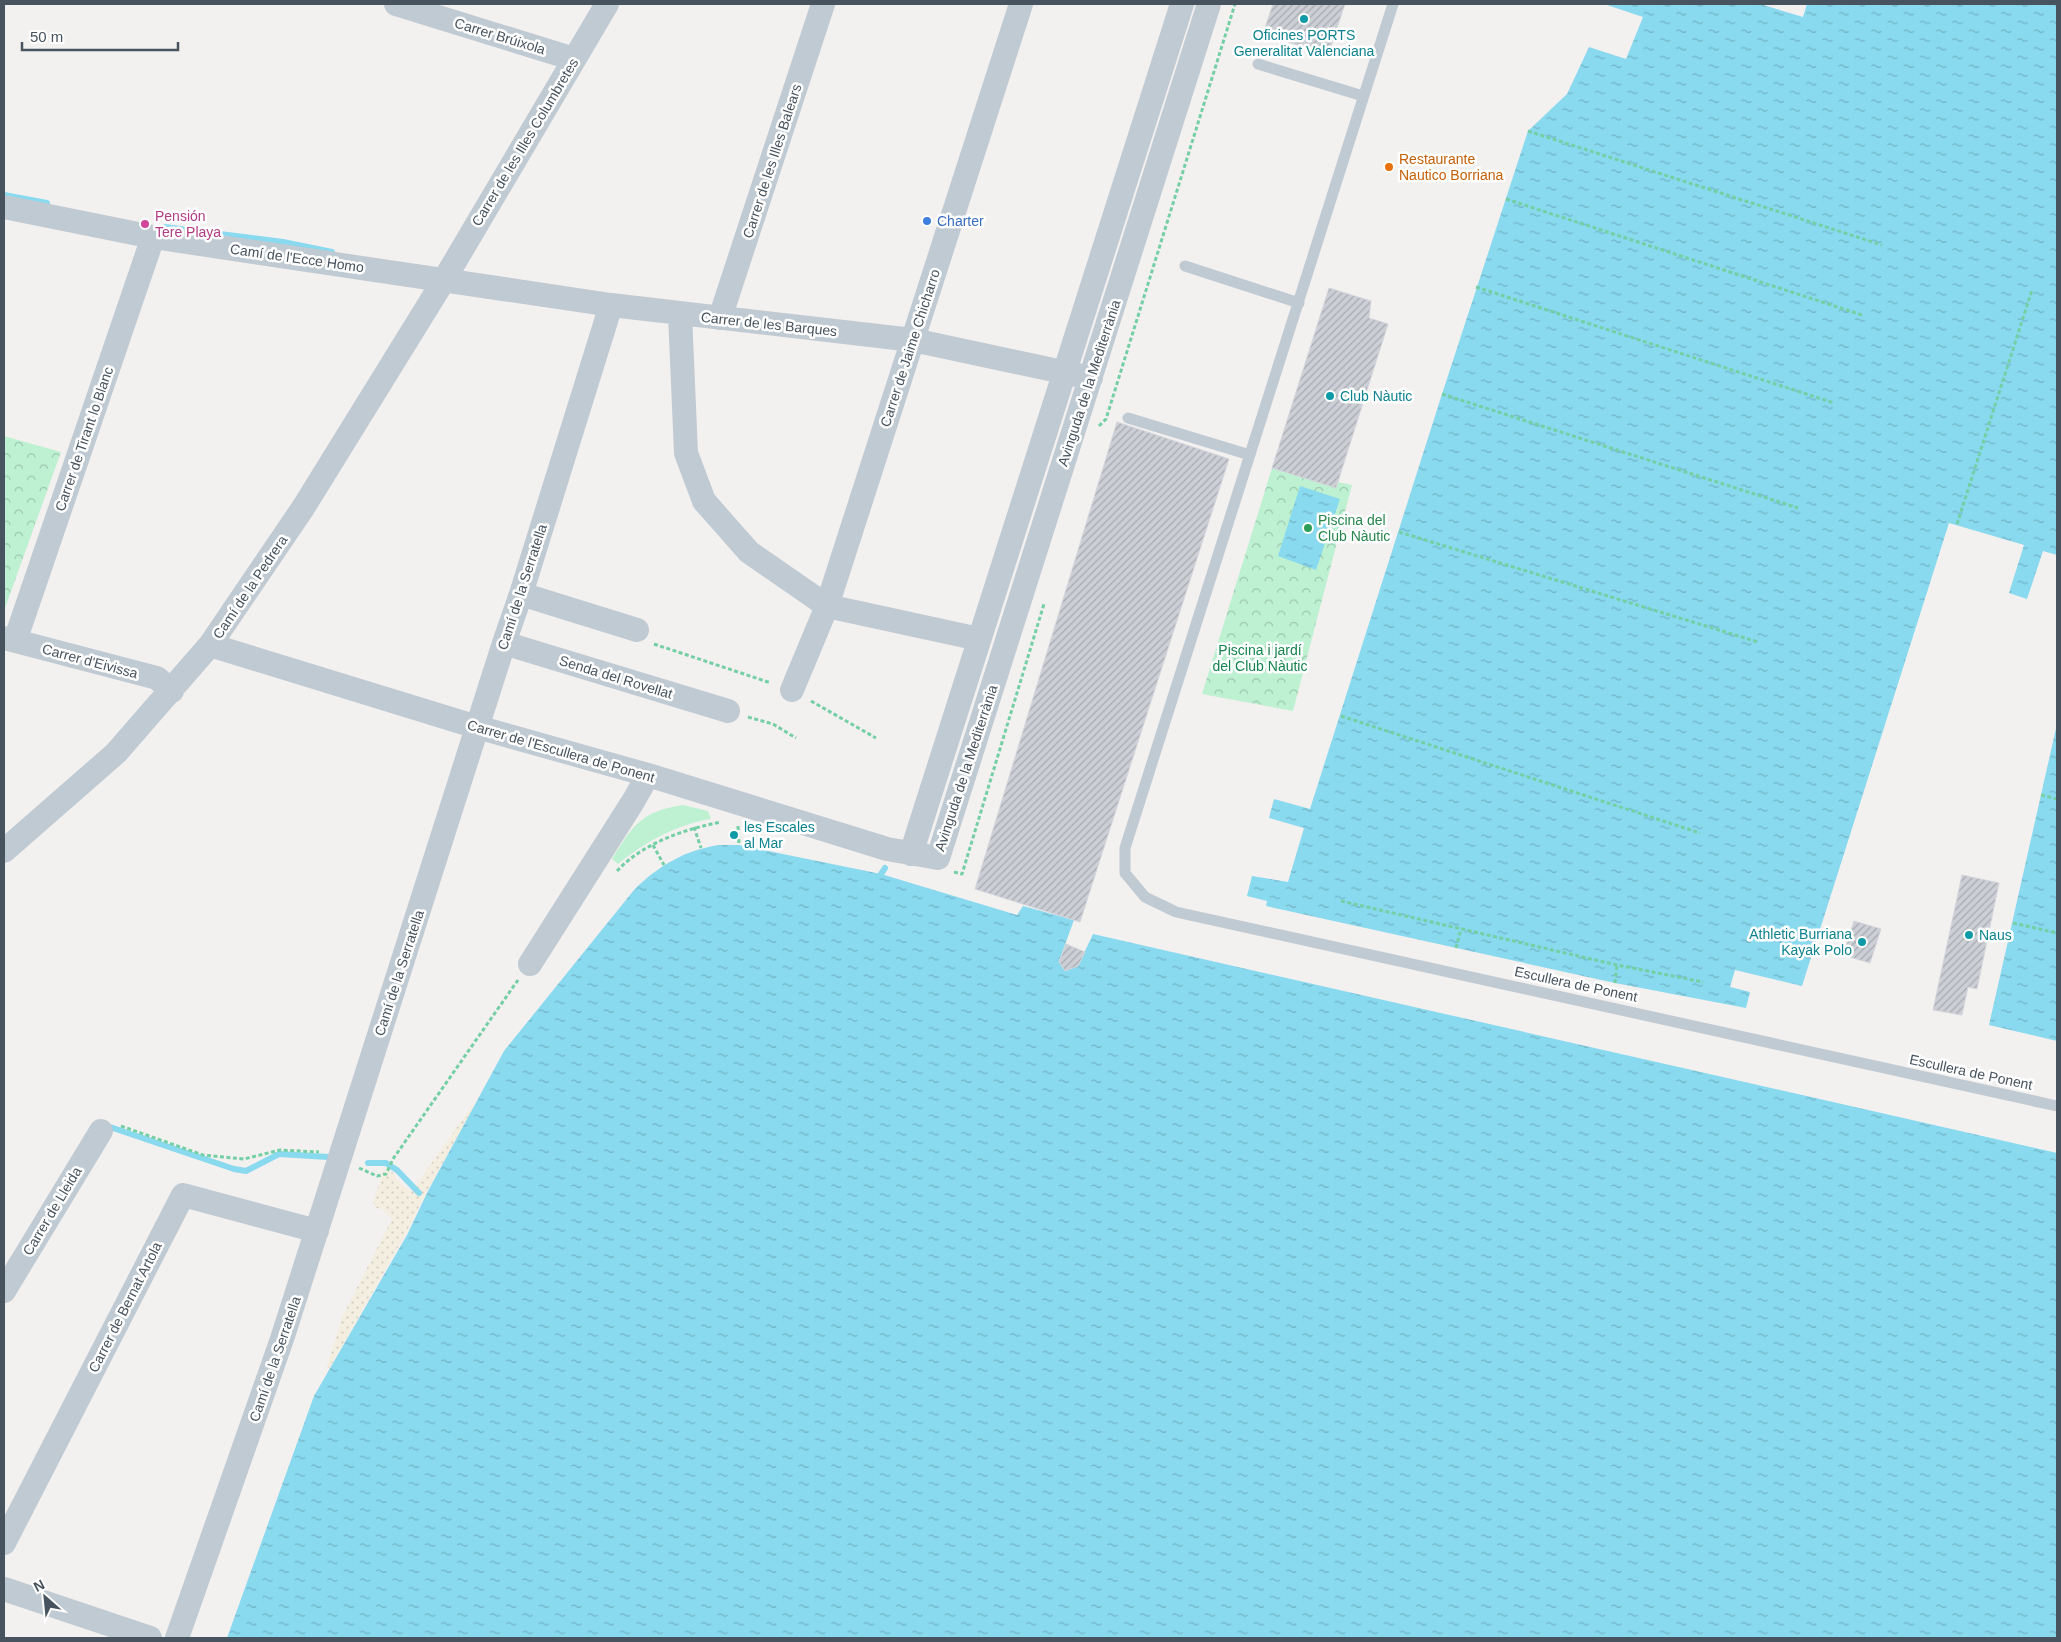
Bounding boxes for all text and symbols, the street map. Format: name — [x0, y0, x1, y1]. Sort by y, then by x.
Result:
marker: Oficines PORTS Generalitat Valenciana — [1298, 13, 1310, 25]
street label: Carrer Brúixola — [453, 15, 548, 57]
scale bar — [22, 20, 179, 52]
place label: Oficines PORTS Generalitat Valenciana — [1234, 27, 1375, 59]
text: 50 m — [30, 28, 63, 45]
street label: Carrer de les Illes Columbretes — [468, 55, 582, 229]
street label: Carrer de les Illes Balears — [740, 82, 804, 240]
place label: Restaurante Nautico Borriana — [1399, 151, 1503, 183]
marker: Restaurante Nautico Borriana — [1383, 161, 1395, 173]
place label: Pensión Tere Playa — [155, 208, 221, 240]
place label: Charter — [937, 213, 984, 229]
marker: Charter — [921, 215, 933, 227]
marker: Pensión Tere Playa — [139, 218, 151, 230]
street label: Camí de l'Ecce Homo — [229, 241, 365, 275]
street label: Carrer de Jaime Chicharro — [877, 267, 943, 429]
street label: Avinguda de la Mediterrània — [1054, 298, 1124, 468]
street label: Carrer de les Barques — [700, 309, 838, 339]
street label: Carrer de Tirant lo Blanc — [52, 365, 116, 513]
place label: Club Nàutic — [1340, 388, 1412, 404]
marker: Club Nàutic — [1324, 390, 1336, 402]
place label: Piscina del Club Nàutic — [1318, 512, 1390, 544]
street label: Camí de la Serratella — [494, 522, 550, 652]
marker: Piscina del Club Nàutic — [1302, 522, 1314, 534]
street label: Camí de la Pedrera — [209, 532, 291, 642]
street label: Carrer d'Eivissa — [40, 641, 140, 682]
park label: Piscina i jardí del Club Nàutic — [1213, 642, 1307, 674]
street label: Senda del Rovellat — [557, 652, 675, 702]
street label: Avinguda de la Mediterrània — [931, 683, 1001, 853]
street label: Carrer de l'Escullera de Ponent — [465, 717, 657, 785]
place label: les Escales al Mar — [744, 819, 815, 851]
marker: les Escales al Mar — [728, 829, 740, 841]
street label: Camí de la Serratella — [371, 908, 427, 1038]
place label: Athletic Burriana Kayak Polo — [1749, 926, 1852, 958]
place label: Naus — [1979, 927, 2012, 943]
marker: Naus — [1963, 929, 1975, 941]
marker: Athletic Burriana Kayak Polo — [1856, 936, 1868, 948]
street label: Escullera de Ponent — [1513, 963, 1639, 1005]
street label: Escullera de Ponent — [1908, 1051, 2034, 1093]
street label: Carrer de Lleida — [19, 1164, 85, 1258]
street label: Carrer de Bernat Artola — [85, 1239, 165, 1375]
street label: Camí de la Serratella — [246, 1294, 304, 1424]
north arrow — [20, 1572, 70, 1622]
text: N — [31, 1576, 47, 1595]

